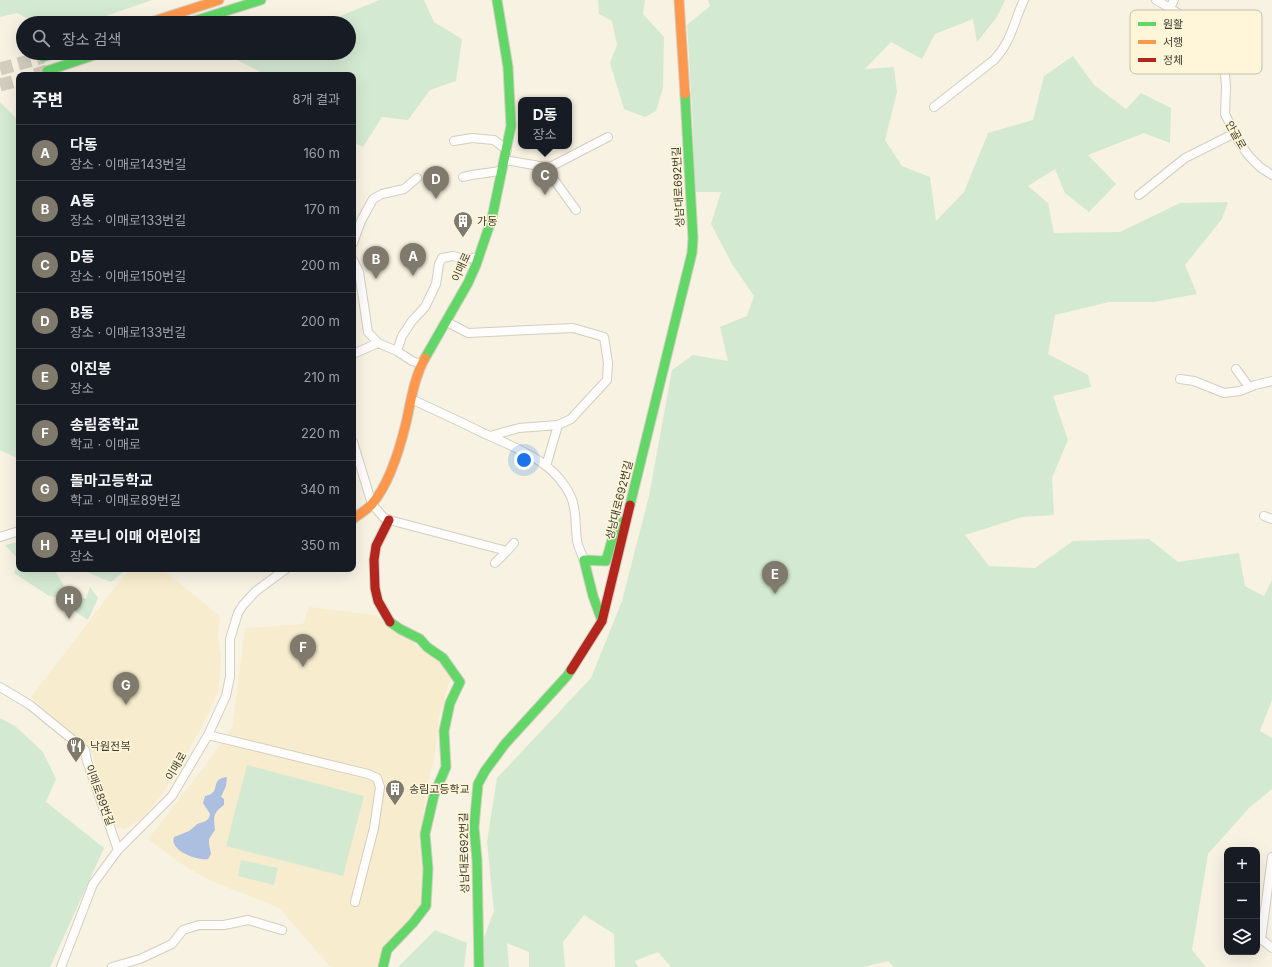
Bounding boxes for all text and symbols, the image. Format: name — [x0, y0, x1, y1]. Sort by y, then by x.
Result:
legend — [1130, 10, 1262, 74]
search box — [16, 16, 356, 60]
text: 원활 — [1163, 17, 1183, 31]
icon: search — [30, 27, 52, 49]
text: 장소 검색 — [62, 30, 121, 49]
text: 서행 — [1163, 35, 1183, 49]
text: 정체 — [1163, 53, 1183, 67]
text: 주변 — [32, 90, 63, 110]
text: 8개 결과 — [292, 91, 340, 107]
popup — [518, 97, 572, 149]
text: D동 — [533, 105, 557, 124]
street label: 안골로 — [1222, 118, 1250, 152]
text: 장소 — [533, 126, 557, 142]
text: 다동 — [70, 135, 98, 154]
text: A — [40, 145, 50, 161]
text: 160 m — [303, 145, 340, 161]
street label: 성남대로692번길 — [669, 146, 687, 228]
text: 장소 · 이매로143번길 — [70, 156, 187, 172]
pin: C — [532, 162, 558, 195]
pin: D — [423, 166, 449, 199]
text: A동 — [70, 191, 95, 210]
text: B — [41, 201, 49, 217]
text: 170 m — [304, 201, 340, 217]
building icon: 가동 — [452, 210, 474, 238]
text: 장소 · 이매로133번길 — [70, 212, 186, 228]
place label: 가동 — [477, 214, 497, 228]
pin: A — [400, 243, 426, 276]
pin: B — [363, 246, 389, 279]
text: D동 — [70, 247, 95, 266]
street label: 이매로 — [448, 250, 474, 284]
text: C — [40, 257, 50, 273]
text: 200 m — [301, 257, 340, 273]
text: 장소 · 이매로150번길 — [70, 268, 186, 284]
text: B동 — [70, 303, 94, 322]
text: D — [40, 313, 50, 329]
text: 200 m — [301, 313, 340, 329]
text: 장소 · 이매로133번길 — [70, 324, 186, 340]
text: 이진봉 — [70, 359, 111, 378]
text: E — [41, 369, 49, 385]
text: 210 m — [304, 369, 340, 385]
text: 장소 — [70, 380, 94, 396]
text: 송림중학교 — [70, 415, 139, 434]
text: F — [41, 425, 49, 441]
text: 220 m — [301, 425, 340, 441]
text: 학교 · 이매로 — [70, 436, 141, 452]
your location — [514, 450, 534, 470]
street label: 성남대로692번길 — [602, 459, 636, 541]
text: 돌마고등학교 — [70, 471, 153, 490]
text: G — [40, 481, 50, 497]
text: 340 m — [300, 481, 340, 497]
text: 학교 · 이매로89번길 — [70, 492, 181, 508]
text: 푸르니 이매 어린이집 — [70, 527, 201, 546]
text: H — [40, 537, 50, 553]
text: 350 m — [301, 537, 340, 553]
text: 장소 — [70, 548, 94, 564]
pin: E — [762, 561, 788, 594]
pin: H — [56, 586, 82, 619]
pin: F — [290, 634, 316, 667]
pin: G — [113, 672, 139, 705]
restaurant icon: 낙원전복 — [65, 735, 87, 763]
place label: 낙원전복 — [90, 739, 130, 753]
street label: 이매로 — [162, 749, 190, 783]
street label: 이매로89번길 — [82, 762, 118, 828]
building icon: 송림고등학교 — [384, 778, 406, 806]
place label: 송림고등학교 — [409, 782, 470, 796]
street label: 성남대로692번길 — [456, 812, 472, 894]
map controls — [1224, 847, 1260, 955]
button: + — [1224, 847, 1260, 883]
button: − — [1224, 883, 1260, 919]
button: layers — [1224, 919, 1260, 955]

